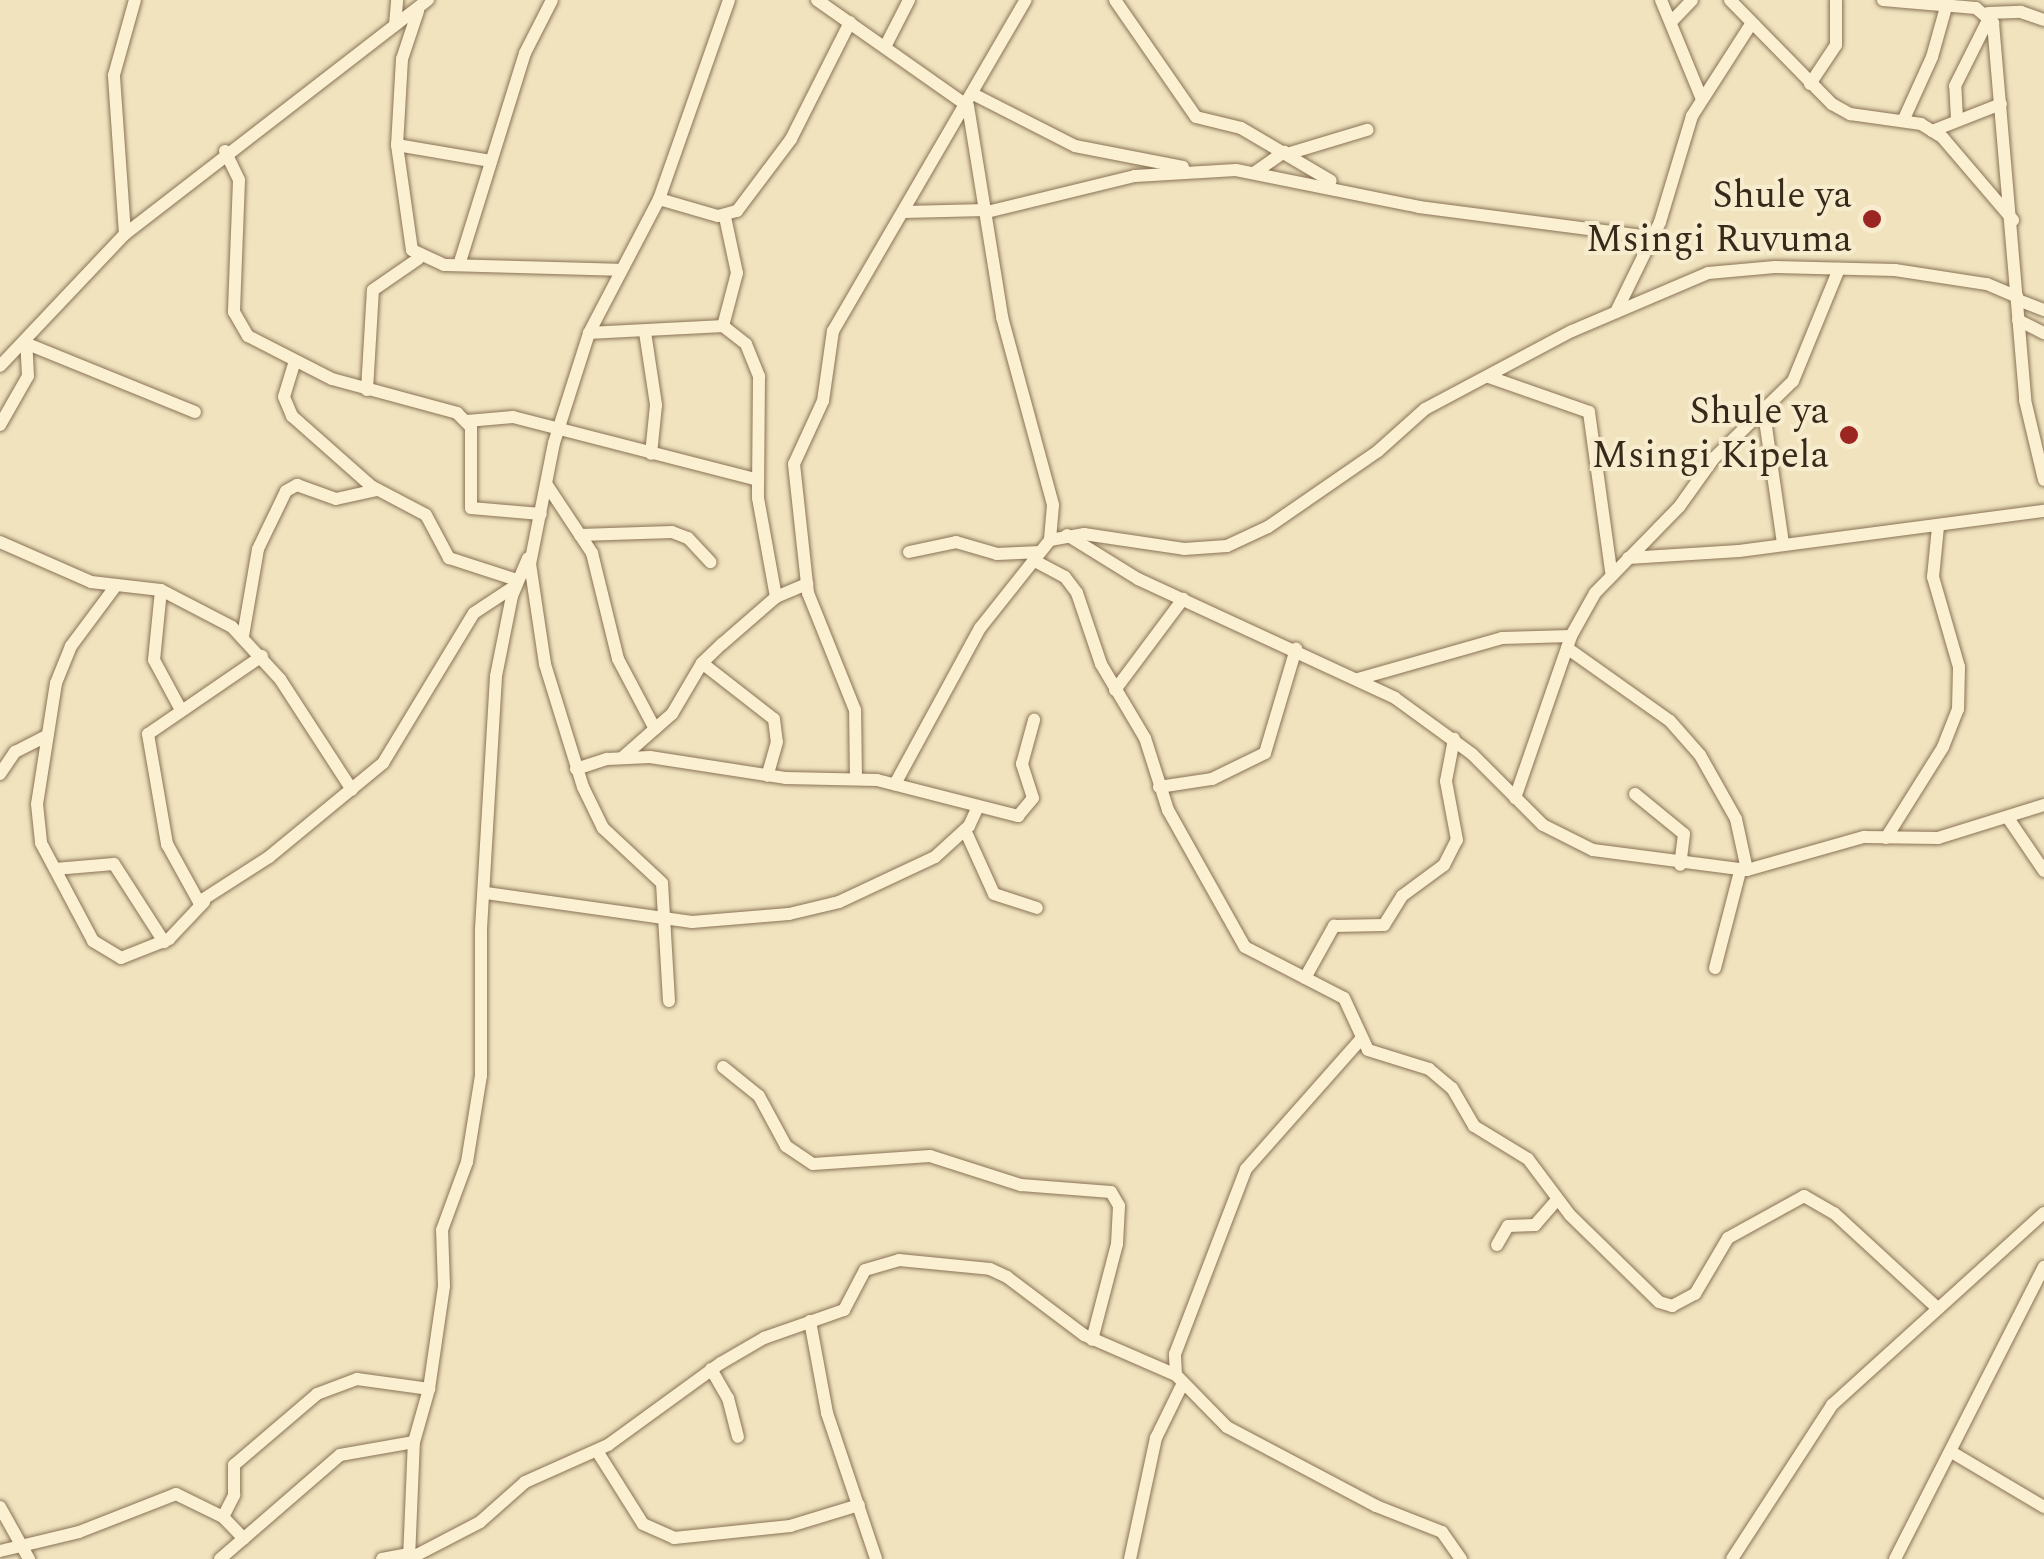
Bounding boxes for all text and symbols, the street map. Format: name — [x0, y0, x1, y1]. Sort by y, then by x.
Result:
place label: Shule ya Msingi Ruvuma — [1586, 174, 1852, 264]
marker: Shule ya Msingi Ruvuma — [1861, 208, 1883, 230]
place label: Shule ya Msingi Kipela — [1591, 390, 1829, 479]
marker: Shule ya Msingi Kipela — [1838, 424, 1860, 446]

